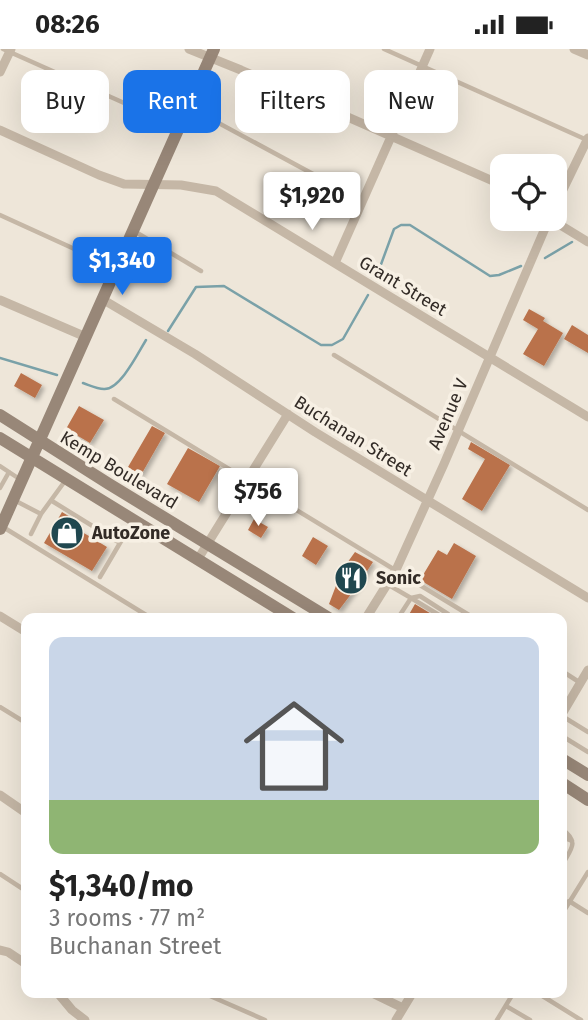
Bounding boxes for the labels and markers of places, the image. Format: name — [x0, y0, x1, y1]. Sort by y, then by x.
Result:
pin: $1,920 — [255, 173, 369, 232]
pin: $1,340 — [65, 237, 179, 297]
pin: $756 — [217, 469, 299, 528]
shop icon: AutoZone — [48, 514, 86, 552]
place label: AutoZone — [91, 522, 170, 544]
restaurant icon: Sonic — [332, 559, 370, 597]
place label: Sonic — [376, 567, 421, 589]

